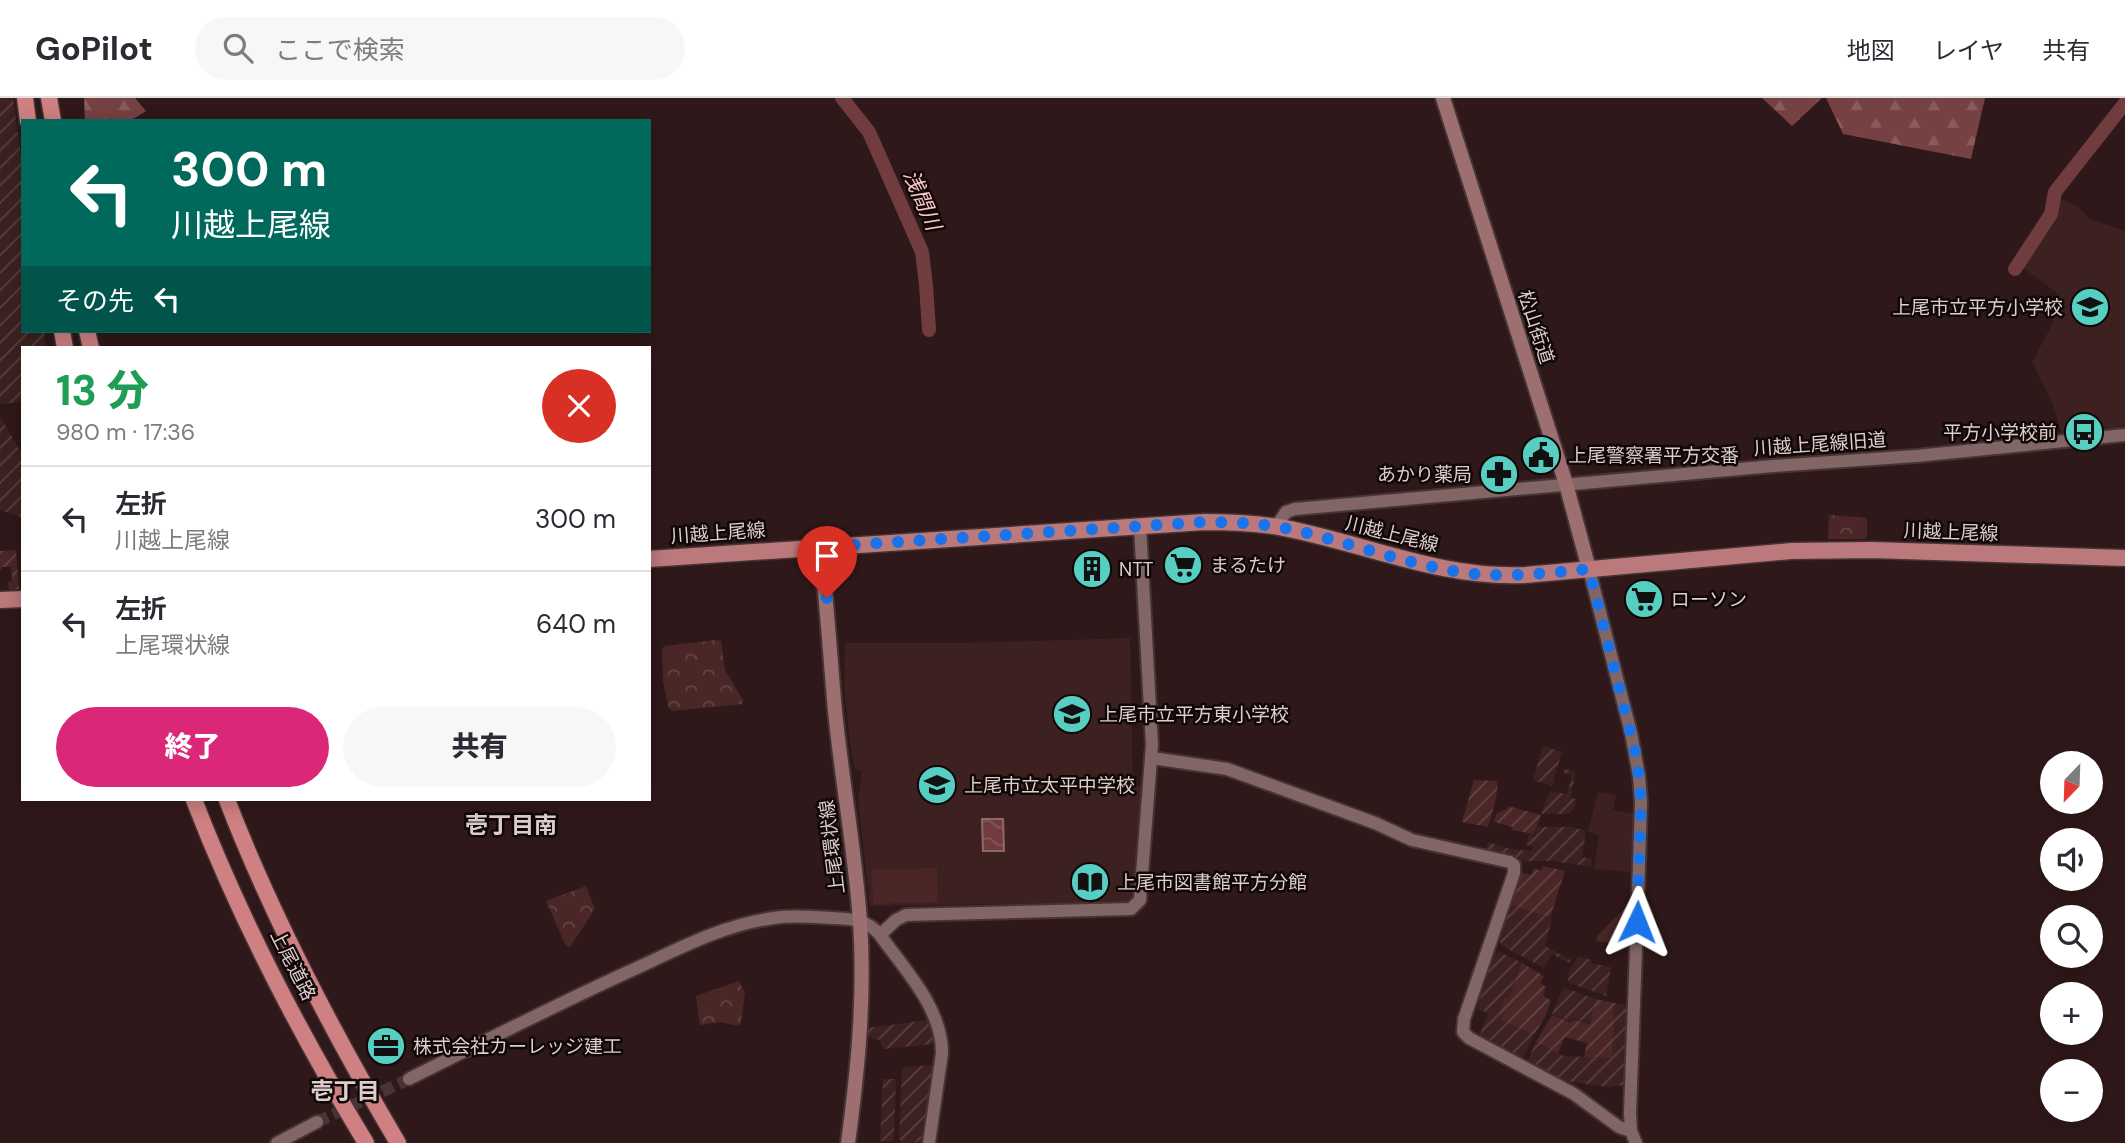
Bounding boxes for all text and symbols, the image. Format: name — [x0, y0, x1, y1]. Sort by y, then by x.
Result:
search box — [195, 17, 685, 80]
text: GoPilot — [35, 27, 153, 70]
icon: search — [219, 29, 257, 67]
text: ここで検索 — [275, 33, 405, 67]
text: 地図 — [1847, 35, 1895, 66]
text: レイヤ — [1933, 35, 2004, 66]
text: 共有 — [2042, 35, 2090, 66]
text: 300 m — [171, 137, 327, 201]
icon: left — [56, 147, 147, 238]
water label: 浅間川 — [897, 166, 948, 236]
text: 川越上尾線 — [171, 204, 331, 246]
icon: left — [148, 280, 186, 318]
text: その先 — [56, 284, 134, 318]
school or university icon: 上尾市立平方小学校 — [2069, 286, 2111, 328]
street label: 松山街道 — [1512, 287, 1560, 367]
place label: 上尾市立平方小学校 — [1892, 295, 2063, 320]
text: 13 分 — [56, 363, 149, 418]
button: close — [542, 369, 616, 443]
bus stop icon: 平方小学校前 — [2063, 411, 2105, 453]
text: 980 m · 17:36 — [56, 417, 195, 447]
place label: 平方小学校前 — [1943, 420, 2057, 445]
street label: 川越上尾線旧道 — [1753, 427, 1887, 461]
public building icon: 上尾警察署平方交番 — [1520, 434, 1562, 476]
place label: 上尾警察署平方交番 — [1568, 443, 1739, 468]
pharmacy icon: あかり薬局 — [1478, 453, 1520, 495]
place label: あかり薬局 — [1377, 462, 1472, 487]
text: 左折 — [115, 487, 167, 521]
icon: left — [56, 500, 94, 538]
text: 300 m — [535, 502, 616, 536]
street label: 川越上尾線 — [1343, 510, 1441, 558]
street label: 川越上尾線 — [670, 517, 766, 549]
street label: 川越上尾線 — [1903, 518, 1999, 546]
text: 川越上尾線 — [115, 525, 230, 555]
pin — [797, 526, 857, 598]
icon: arrive — [808, 537, 846, 575]
supermarket icon: まるたけ — [1162, 544, 1204, 586]
building icon: NTT — [1071, 548, 1113, 590]
place label: まるたけ — [1210, 553, 1286, 578]
place label: NTT — [1119, 557, 1154, 582]
supermarket icon: ローソン — [1623, 578, 1665, 620]
place label: ローソン — [1671, 587, 1747, 612]
text: 左折 — [115, 592, 167, 626]
icon: left — [56, 605, 94, 643]
text: 640 m — [536, 607, 616, 641]
text: 上尾環状線 — [115, 630, 230, 660]
school or university icon: 上尾市立平方東小学校 — [1051, 693, 1093, 735]
place label: 上尾市立平方東小学校 — [1099, 702, 1289, 727]
button: 終了 — [56, 707, 329, 787]
button: 共有 — [343, 707, 616, 787]
north arrow — [2040, 751, 2104, 814]
map controls — [2040, 751, 2103, 1122]
school or university icon: 上尾市立太平中学校 — [916, 764, 958, 806]
place label: 上尾市立太平中学校 — [964, 773, 1135, 798]
street label: 上尾環状線 — [814, 798, 850, 896]
district label: 壱丁目南 — [465, 810, 557, 840]
button: sound — [2040, 828, 2103, 891]
library icon: 上尾市図書館平方分館 — [1069, 861, 1111, 903]
place label: 上尾市図書館平方分館 — [1117, 870, 1307, 895]
position arrow — [1600, 885, 1674, 959]
button: search — [2040, 905, 2103, 968]
street label: 上尾道路 — [265, 925, 321, 1005]
button: + — [2040, 982, 2103, 1045]
office icon: 株式会社カーレッジ建工 — [365, 1025, 407, 1067]
place label: 株式会社カーレッジ建工 — [413, 1034, 622, 1059]
button: − — [2040, 1059, 2103, 1122]
district label: 壱丁目 — [311, 1076, 380, 1106]

